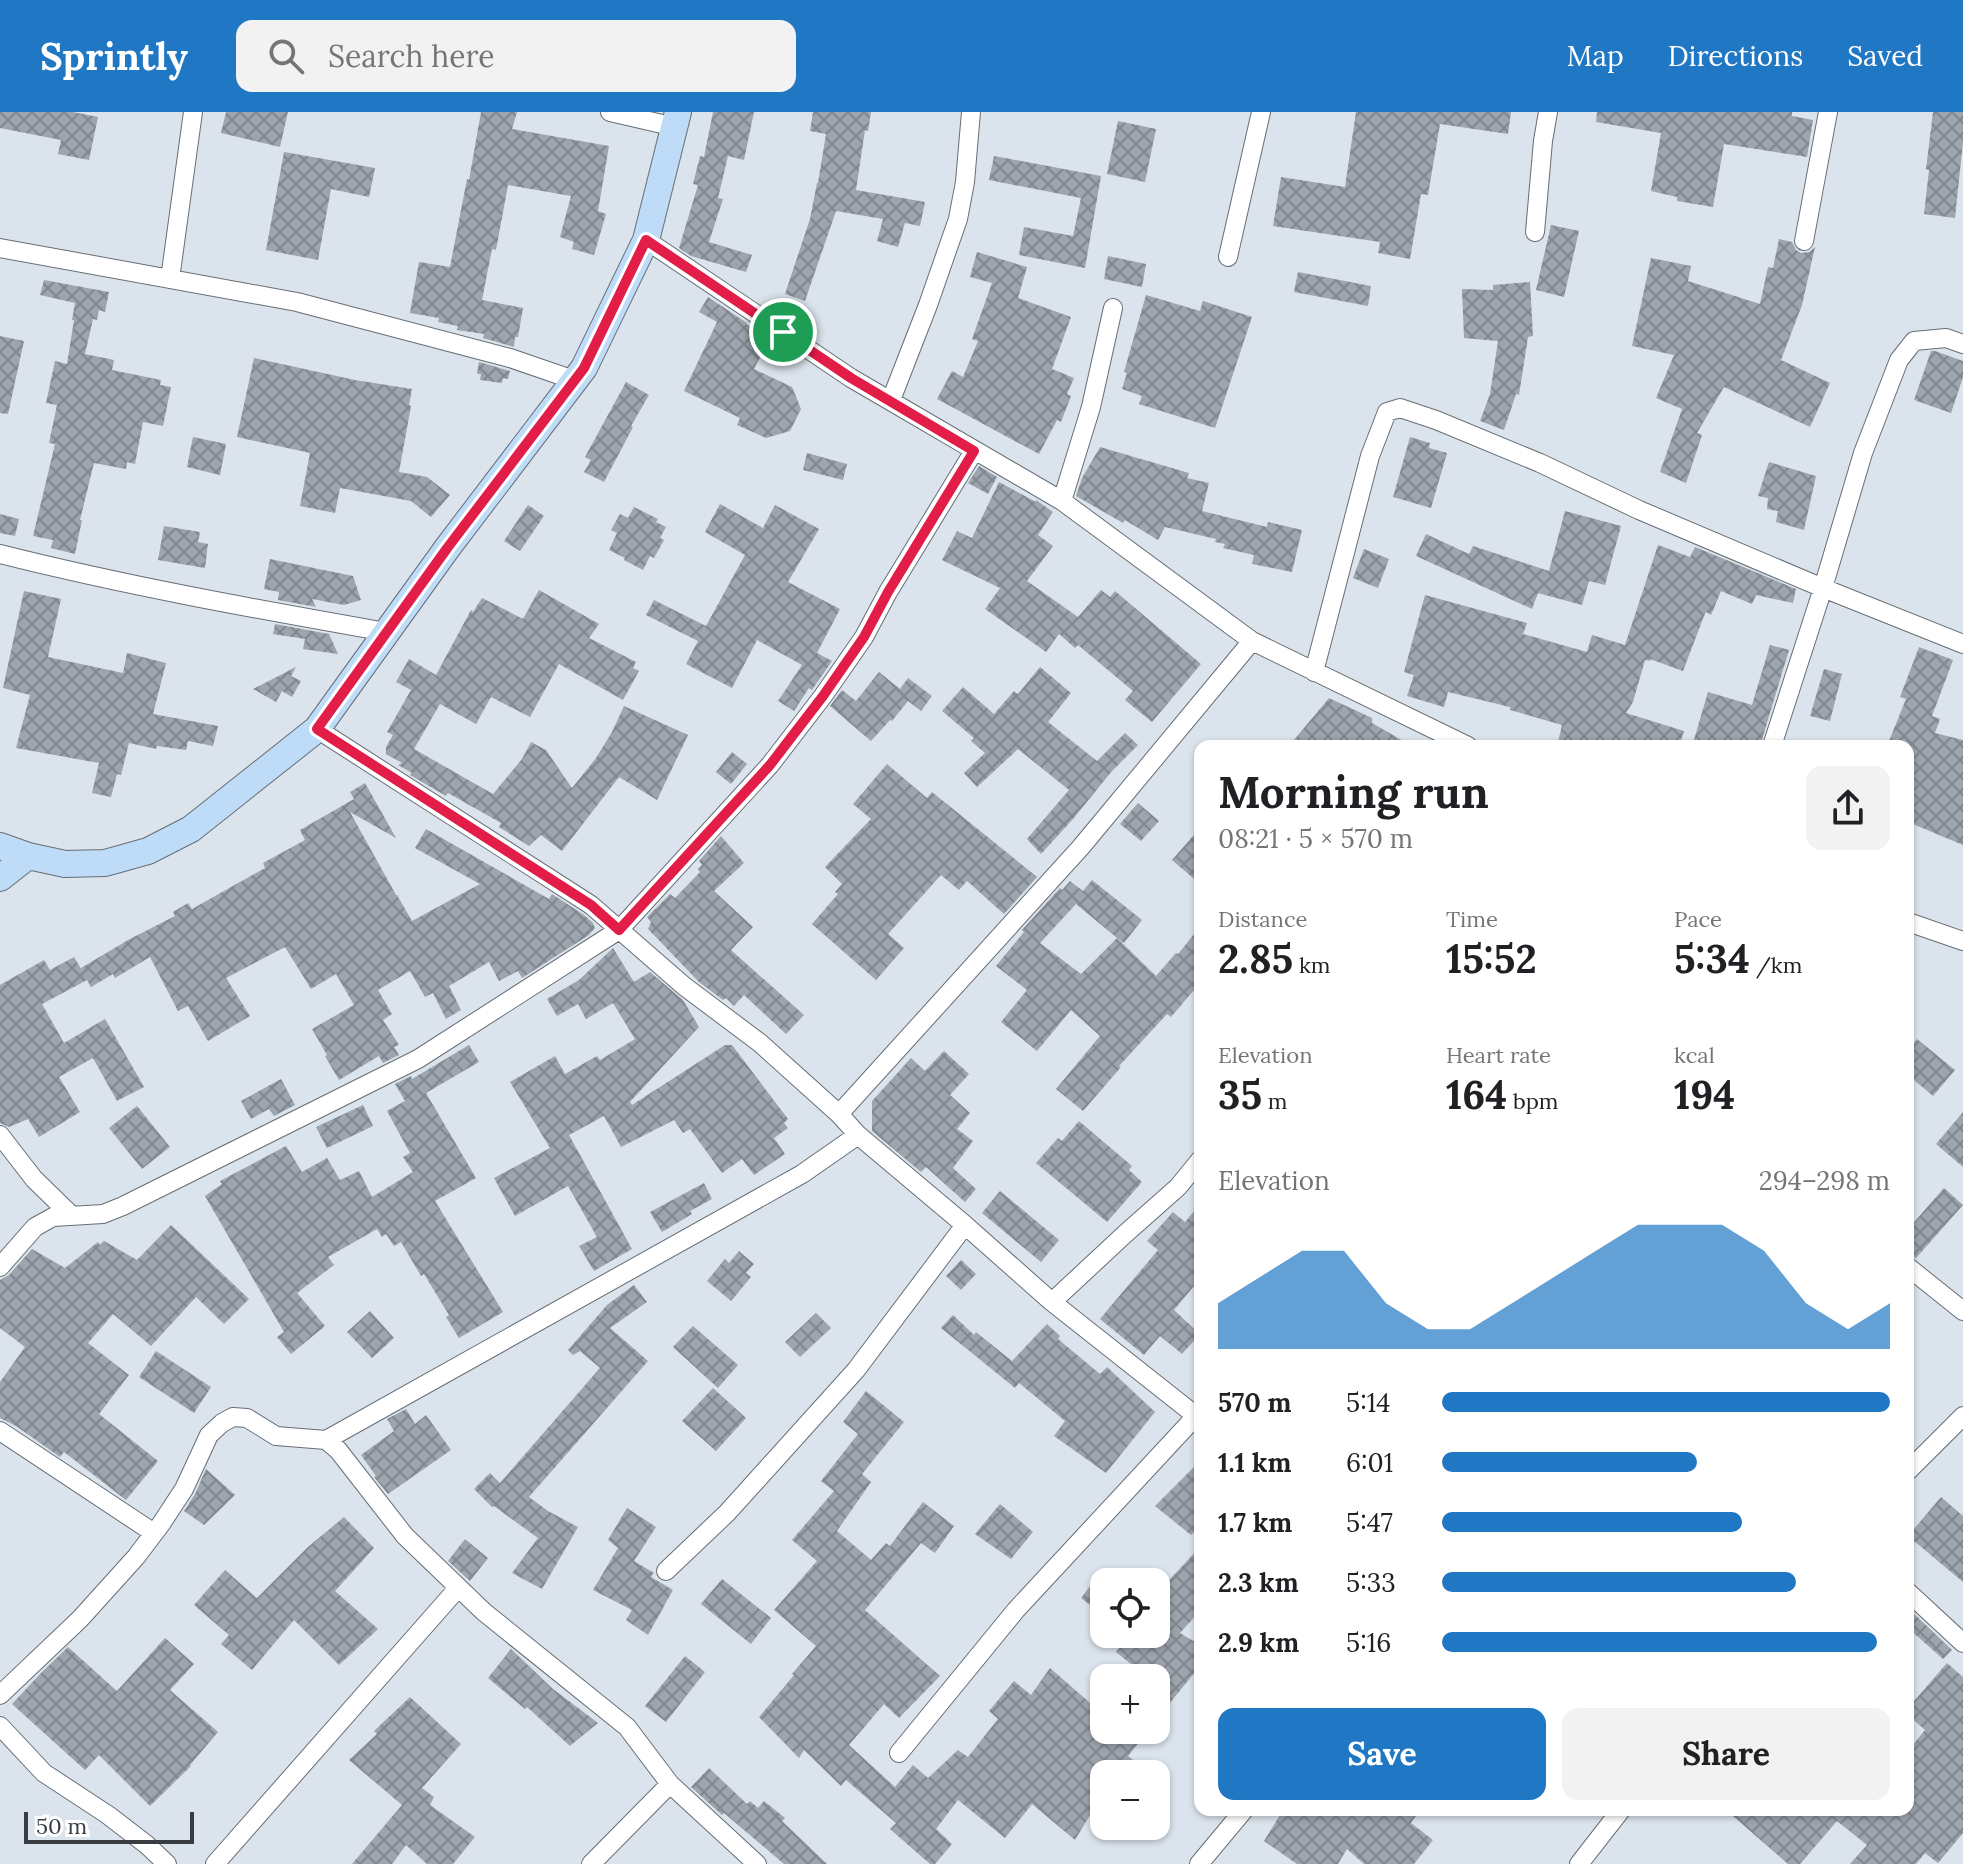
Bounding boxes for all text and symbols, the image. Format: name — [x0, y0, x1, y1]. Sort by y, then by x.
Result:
search box — [236, 20, 796, 92]
text: Sprintly — [40, 32, 188, 80]
icon: search — [264, 34, 308, 78]
text: Search here — [328, 37, 495, 75]
text: Map — [1567, 38, 1624, 74]
text: Directions — [1668, 38, 1803, 74]
text: Saved — [1847, 38, 1923, 74]
pin — [749, 298, 817, 366]
icon: arrive — [761, 310, 805, 354]
text: Morning run — [1218, 764, 1489, 820]
button: share — [1806, 766, 1890, 850]
text: 08:21 · 5 × 570 m — [1218, 822, 1413, 855]
text: Distance — [1218, 905, 1308, 933]
text: Time — [1446, 905, 1498, 933]
text: Pace — [1674, 905, 1722, 933]
text: 2.85 — [1218, 933, 1293, 984]
text: 15:52 — [1446, 933, 1537, 984]
text: 5:34 — [1674, 933, 1750, 984]
text: km — [1293, 951, 1330, 979]
text: /km — [1750, 951, 1802, 979]
text: Elevation — [1218, 1041, 1313, 1069]
text: Heart rate — [1446, 1041, 1551, 1069]
text: kcal — [1674, 1041, 1715, 1069]
text: 35 — [1218, 1069, 1262, 1120]
text: 164 — [1446, 1069, 1507, 1120]
text: 194 — [1674, 1069, 1735, 1120]
text: m — [1262, 1087, 1287, 1115]
text: bpm — [1507, 1087, 1559, 1115]
text: Elevation — [1218, 1164, 1330, 1197]
text: 294–298 m — [1759, 1164, 1890, 1197]
text: 570 m — [1218, 1386, 1292, 1419]
text: 5:14 — [1346, 1386, 1390, 1419]
text: 1.1 km — [1218, 1446, 1291, 1479]
text: 6:01 — [1346, 1446, 1393, 1479]
text: 1.7 km — [1218, 1506, 1292, 1539]
text: 5:47 — [1346, 1506, 1393, 1539]
text: 2.3 km — [1218, 1566, 1299, 1599]
text: 5:33 — [1346, 1566, 1396, 1599]
map controls — [1090, 1568, 1170, 1840]
button: locate — [1090, 1568, 1170, 1648]
text: 2.9 km — [1218, 1626, 1299, 1659]
text: 5:16 — [1346, 1626, 1391, 1659]
button: + — [1090, 1664, 1170, 1744]
button: Save — [1218, 1708, 1546, 1800]
button: Share — [1562, 1708, 1890, 1800]
button: − — [1090, 1760, 1170, 1840]
scale bar — [24, 1808, 194, 1844]
text: 50 m — [36, 1812, 87, 1840]

